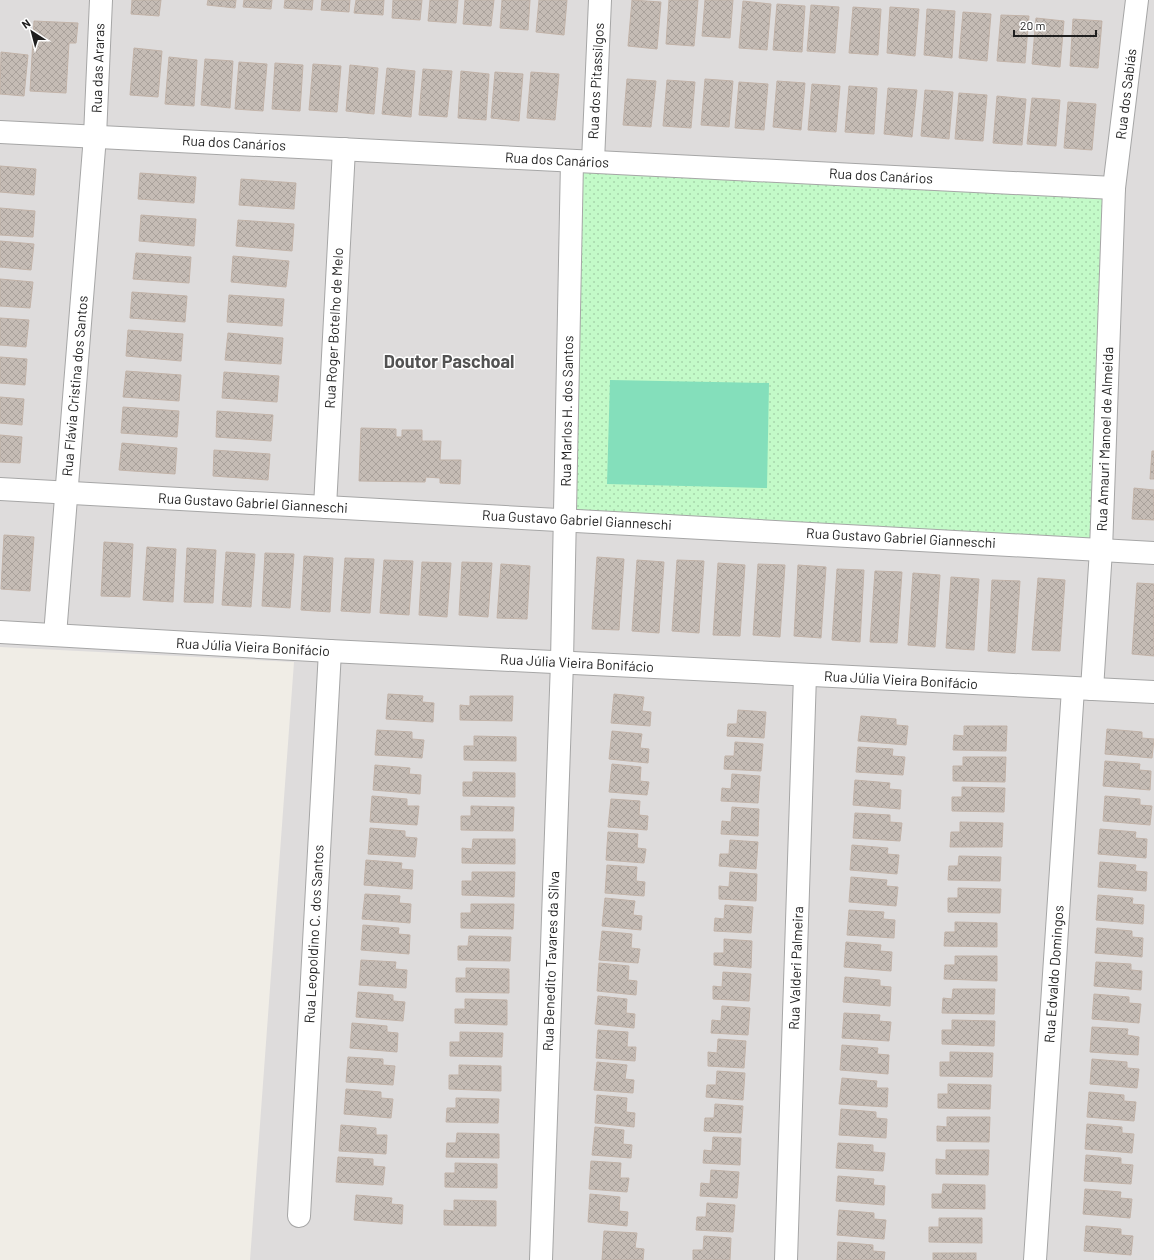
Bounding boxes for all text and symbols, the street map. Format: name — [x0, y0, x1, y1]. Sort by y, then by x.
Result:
north arrow — [12, 12, 52, 52]
scale bar — [1014, 12, 1096, 38]
text: N — [19, 16, 33, 31]
text: 20 m — [1020, 18, 1046, 32]
street label: Rua das Araras — [87, 22, 108, 113]
street label: Rua dos Pitassilgos — [584, 22, 607, 140]
street label: Rua dos Sabiás — [1112, 47, 1140, 140]
street label: Rua dos Canários — [182, 131, 287, 154]
street label: Rua dos Canários — [505, 148, 610, 171]
street label: Rua dos Canários — [829, 164, 934, 187]
street label: Rua Roger Botelho de Melo — [321, 247, 346, 409]
street label: Rua Flávia Cristina dos Santos — [58, 295, 91, 477]
street label: Rua Marlos H. dos Santos — [557, 335, 576, 487]
street label: Rua Amauri Manoel de Almeida — [1093, 346, 1116, 532]
district label: Doutor Paschoal — [384, 350, 514, 372]
street label: Rua Gustavo Gabriel Gianneschi — [158, 489, 348, 516]
street label: Rua Gustavo Gabriel Gianneschi — [482, 506, 672, 533]
street label: Rua Gustavo Gabriel Gianneschi — [806, 524, 996, 551]
street label: Rua Júlia Vieira Bonifácio — [176, 634, 330, 659]
street label: Rua Júlia Vieira Bonifácio — [500, 650, 654, 675]
street label: Rua Júlia Vieira Bonifácio — [824, 667, 978, 692]
street label: Rua Leopoldino C. dos Santos — [300, 844, 327, 1024]
street label: Rua Benedito Tavares da Silva — [539, 871, 562, 1051]
street label: Rua Edvaldo Domingos — [1040, 904, 1067, 1043]
street label: Rua Valderi Palmeira — [785, 906, 806, 1030]

